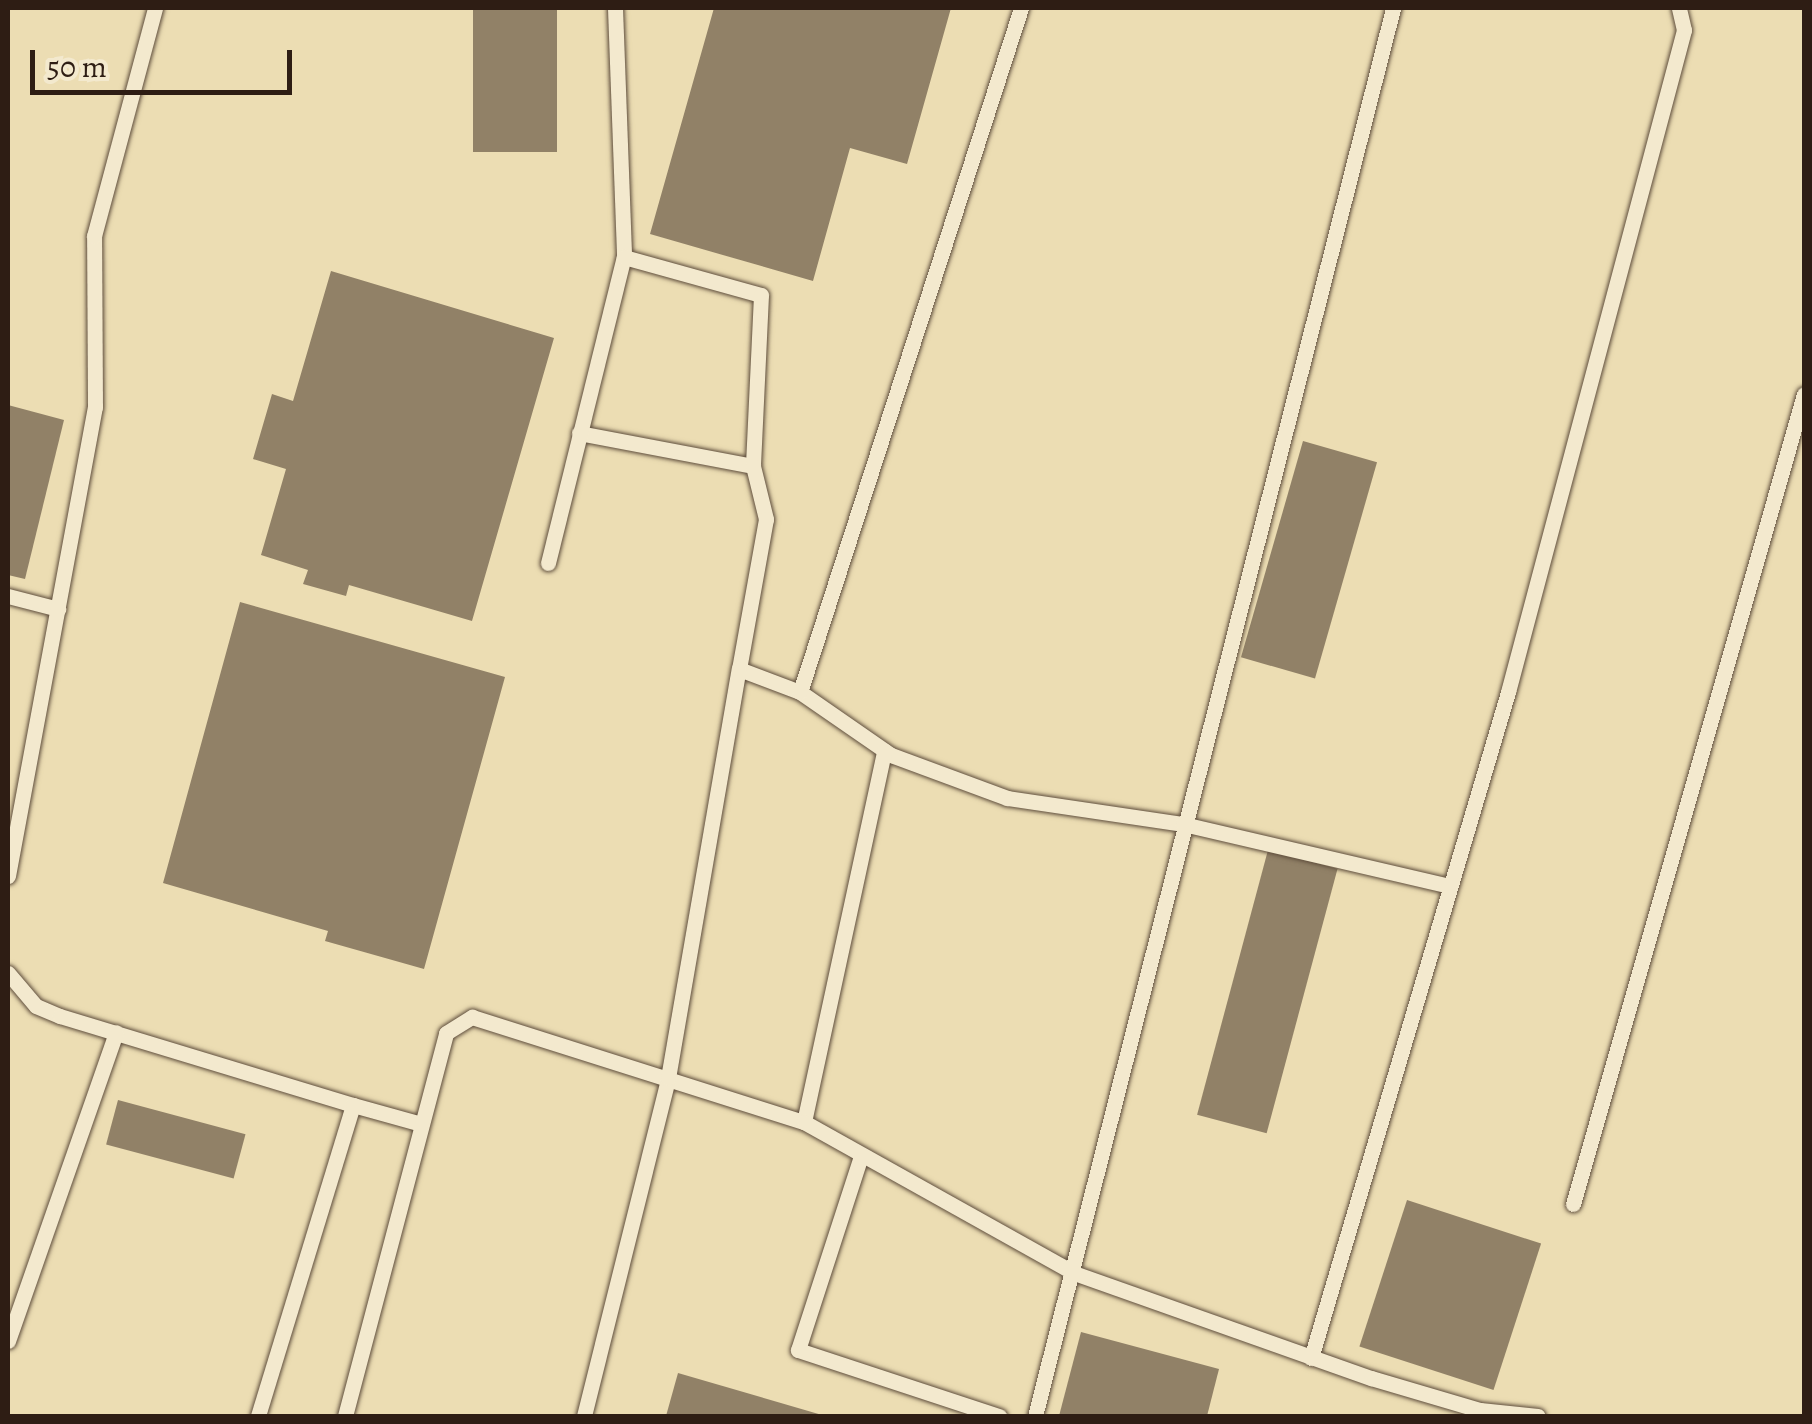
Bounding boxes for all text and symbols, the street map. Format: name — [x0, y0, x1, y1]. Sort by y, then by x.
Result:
scale bar — [35, 30, 298, 92]
text: 50 m — [47, 47, 107, 87]

